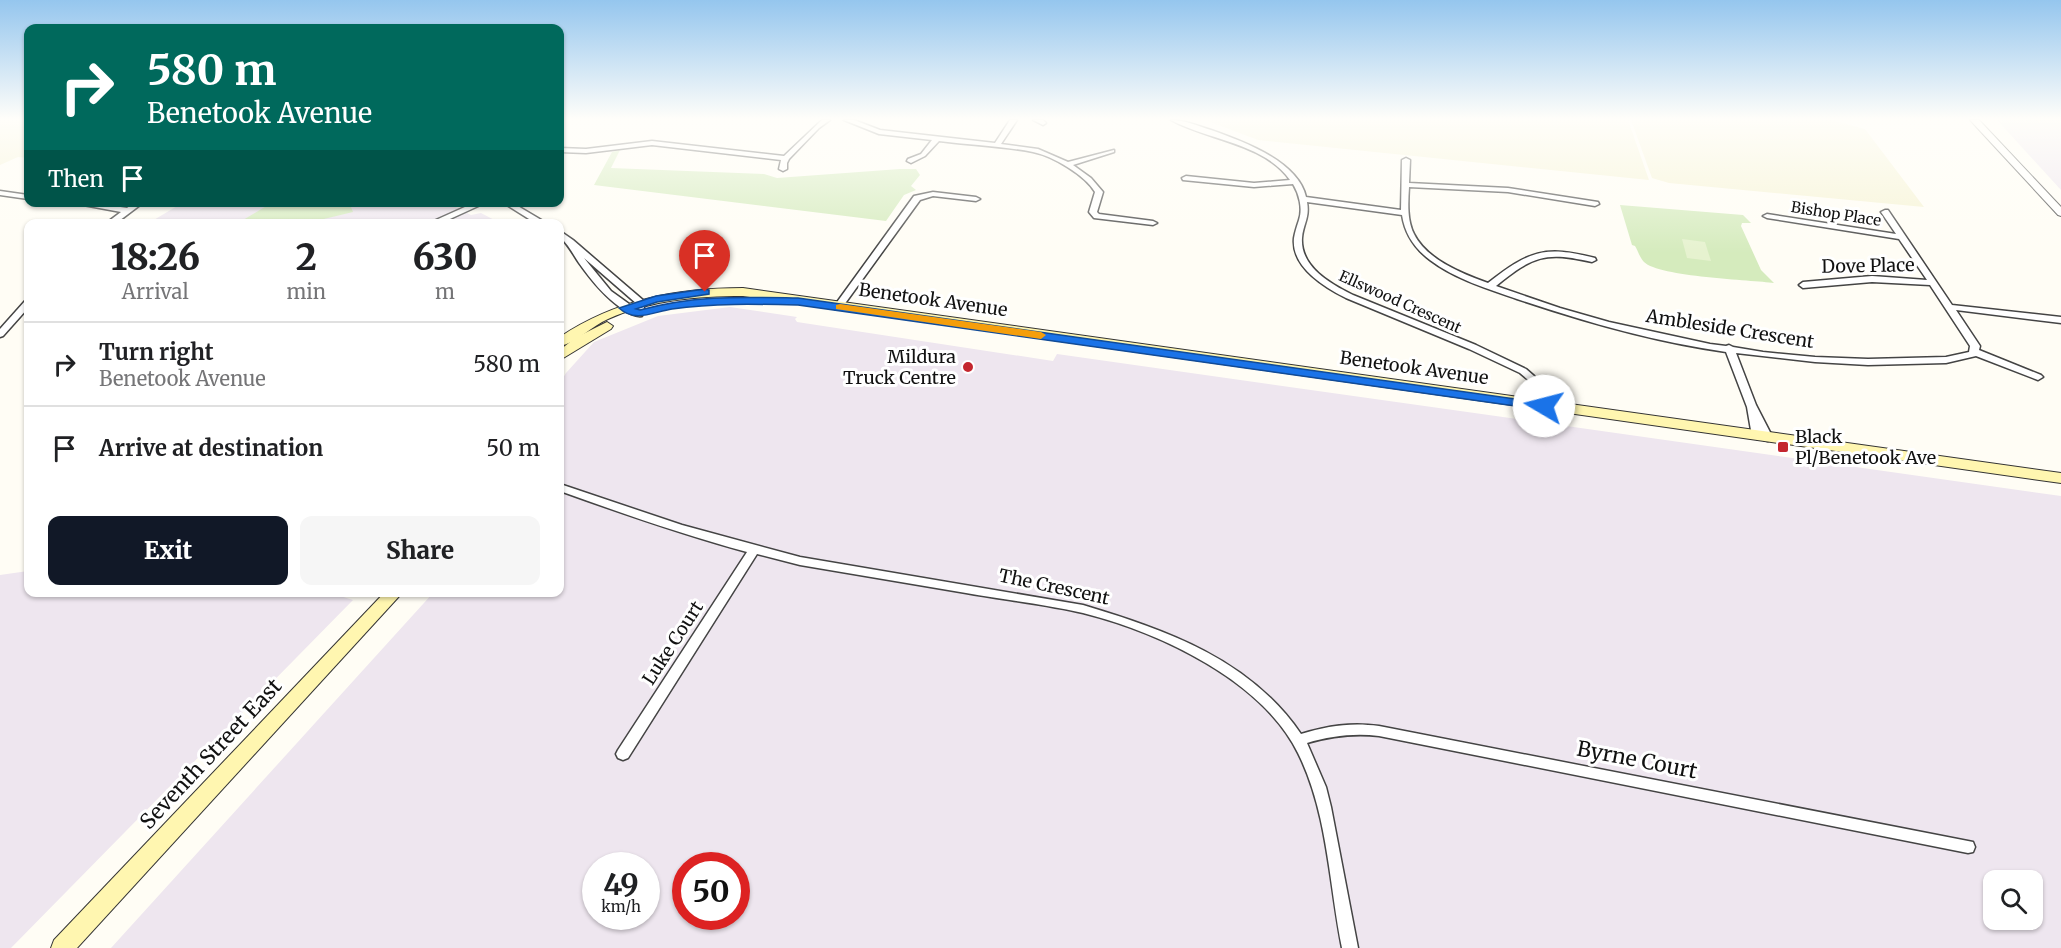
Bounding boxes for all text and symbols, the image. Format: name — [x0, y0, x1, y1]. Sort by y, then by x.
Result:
text: 580 m — [147, 44, 277, 96]
icon: right — [48, 48, 126, 126]
text: Benetook Avenue — [147, 96, 372, 130]
icon: arrive — [116, 162, 149, 195]
text: Then — [48, 165, 104, 193]
street label: Bishop Place — [1790, 197, 1883, 230]
pin — [679, 230, 730, 292]
text: 18:26 — [111, 235, 200, 280]
text: 2 — [296, 235, 317, 280]
text: 630 — [413, 235, 477, 280]
icon: arrive — [688, 239, 721, 272]
street label: Dove Place — [1821, 253, 1915, 278]
street label: Ellswood Crescent — [1336, 266, 1464, 337]
street label: Benetook Avenue — [857, 278, 1009, 321]
text: Arrival — [122, 279, 189, 304]
text: min — [287, 279, 326, 304]
text: m — [435, 279, 455, 304]
street label: Ambleside Crescent — [1643, 304, 1816, 353]
text: Turn right — [99, 338, 213, 366]
place label: Mildura Truck Centre — [843, 345, 956, 389]
street label: Benetook Avenue — [1338, 346, 1490, 389]
icon: right — [48, 348, 81, 381]
text: 580 m — [473, 350, 540, 378]
marker: Mildura Truck Centre — [961, 360, 975, 374]
text: Benetook Avenue — [99, 366, 266, 391]
position arrow — [1512, 374, 1576, 438]
place label: Black Pl/Benetook Ave — [1795, 425, 1936, 469]
icon: arrive — [48, 432, 81, 465]
text: Arrive at destination — [99, 434, 323, 462]
text: 50 m — [486, 434, 540, 462]
marker: Black Pl/Benetook Ave — [1776, 440, 1790, 454]
button: Exit — [48, 516, 288, 585]
button: Share — [300, 516, 540, 585]
street label: The Crescent — [997, 564, 1112, 609]
street label: Luke Court — [637, 597, 708, 689]
street label: Seventh Street East — [134, 673, 287, 835]
street label: Byrne Court — [1575, 735, 1700, 784]
speed limit sign: 50 — [672, 852, 750, 930]
text: 49 — [603, 865, 639, 903]
map controls — [1983, 870, 2043, 930]
button: search — [1983, 870, 2043, 930]
text: km/h — [601, 897, 641, 916]

